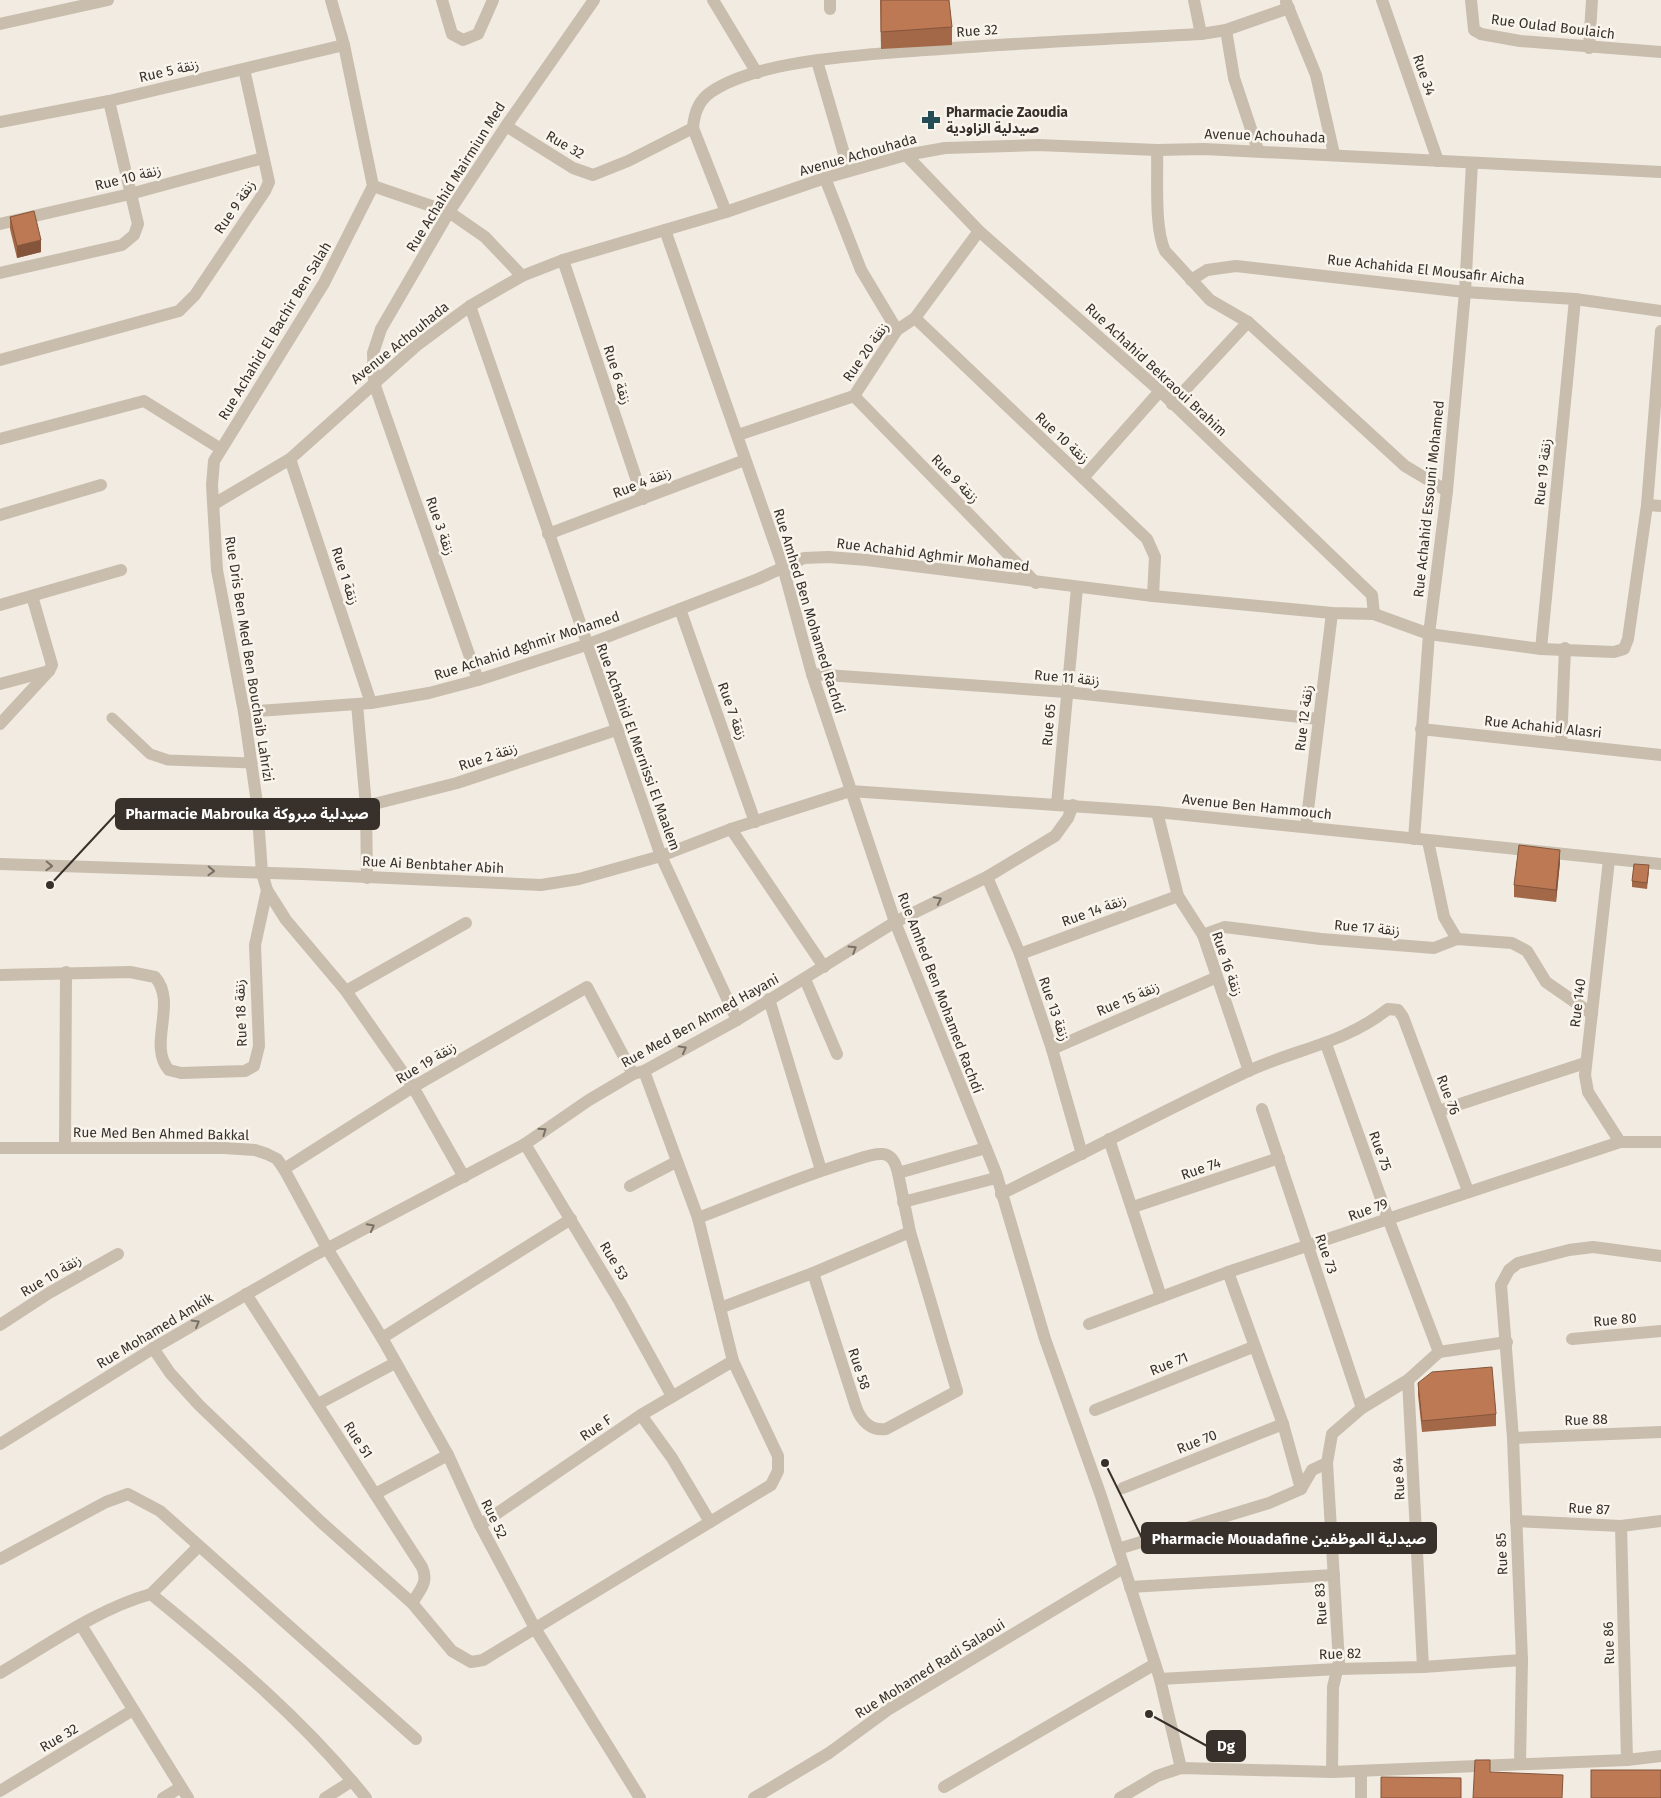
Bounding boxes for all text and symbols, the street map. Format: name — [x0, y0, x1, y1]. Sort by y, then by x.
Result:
street label: Rue Oulad Boulaich — [1490, 11, 1616, 43]
street label: Rue 32 — [956, 21, 998, 41]
street label: Rue 34 — [1409, 52, 1439, 98]
street label: Rue 5 زنقة — [137, 56, 201, 86]
street label: Rue Achahid Mairmiun Med — [403, 99, 509, 255]
place label: Pharmacie Zaoudia صيدلية الزاودية — [946, 104, 1068, 137]
pharmacy icon: Pharmacie Zaoudia صيدلية الزاودية — [920, 109, 942, 131]
street label: Avenue Achouhada — [1204, 125, 1326, 147]
street label: Rue 32 — [543, 127, 587, 163]
street label: Avenue Achouhada — [797, 130, 919, 180]
street label: Rue 10 زنقة — [93, 162, 163, 194]
street label: Rue 9 زنقة — [211, 177, 259, 237]
street label: Rue Achahid El Bachir Ben Salah — [215, 239, 335, 423]
street label: Rue Achahida El Mousafir Aicha — [1326, 251, 1526, 289]
street label: Avenue Achouhada — [348, 298, 452, 388]
street label: Rue Achahid Bekraoui Brahim — [1082, 300, 1230, 440]
street label: Rue 20 زنقة — [839, 319, 893, 385]
street label: Rue 6 زنقة — [599, 343, 635, 407]
street label: Rue Achahid Essouni Mohamed — [1410, 400, 1448, 598]
street label: Rue 10 زنقة — [1031, 409, 1093, 467]
street label: Rue 19 زنقة — [1531, 438, 1555, 506]
street label: Rue 9 زنقة — [928, 451, 982, 507]
street label: Rue 4 زنقة — [610, 464, 674, 502]
street label: Rue 3 زنقة — [422, 494, 458, 558]
street label: Rue Amhed Ben Mohamed Rachdi — [770, 506, 848, 716]
street label: Rue Dris Ben Med Ben Bouchaib Lahrizi — [221, 535, 277, 783]
street label: Rue Achahid Aghmir Mohamed — [836, 535, 1030, 575]
street label: Rue 1 زنقة — [328, 545, 362, 607]
street label: Rue Achahid Aghmir Mohamed — [432, 608, 622, 684]
street label: Rue Achahid El Mernissi El Maalem — [592, 641, 684, 853]
street label: Rue 11 زنقة — [1033, 667, 1101, 689]
street label: Rue 7 زنقة — [714, 680, 750, 742]
street label: Rue 12 زنقة — [1291, 684, 1317, 752]
street label: Rue 65 — [1039, 703, 1059, 747]
street label: Rue Achahid Alasri — [1483, 712, 1603, 742]
street label: Rue 2 زنقة — [456, 740, 520, 774]
street label: Avenue Ben Hammouch — [1181, 791, 1333, 823]
callout: Pharmacie Mabrouka صيدلية مبروكة — [116, 799, 379, 829]
text: Pharmacie Mabrouka صيدلية مبروكة — [125, 805, 369, 823]
street label: Rue Ai Benbtaher Abih — [361, 853, 505, 877]
one-way arrow — [45, 861, 53, 871]
one-way arrow — [208, 866, 215, 876]
street label: Rue Amhed Ben Mohamed Rachdi — [894, 890, 986, 1096]
street label: Rue 14 زنقة — [1059, 891, 1129, 931]
one-way arrow — [933, 896, 942, 906]
street label: Rue 17 زنقة — [1333, 917, 1401, 939]
street label: Rue 16 زنقة — [1208, 929, 1246, 999]
one-way arrow — [848, 945, 857, 955]
street label: Rue Med Ben Ahmed Hayani — [618, 970, 782, 1072]
street label: Rue 13 زنقة — [1035, 975, 1073, 1043]
street label: Rue 140 — [1567, 977, 1589, 1028]
street label: Rue 15 زنقة — [1094, 978, 1162, 1020]
street label: Rue 18 زنقة — [231, 979, 251, 1047]
street label: Rue 19 زنقة — [393, 1038, 459, 1088]
one-way arrow — [678, 1046, 687, 1056]
street label: Rue 76 — [1433, 1073, 1463, 1117]
street label: Rue Med Ben Ahmed Bakkal — [73, 1124, 249, 1144]
one-way arrow — [538, 1128, 547, 1137]
street label: Rue 75 — [1365, 1129, 1395, 1173]
street label: Rue 74 — [1179, 1154, 1224, 1184]
street label: Rue 79 — [1346, 1195, 1390, 1225]
one-way arrow — [365, 1223, 374, 1233]
street label: Rue 73 — [1311, 1232, 1341, 1276]
street label: Rue 53 — [596, 1239, 632, 1283]
street label: Rue 10 زنقة — [18, 1251, 84, 1301]
street label: Rue Mohamed Amkik — [94, 1289, 217, 1373]
street label: Rue 80 — [1593, 1310, 1638, 1330]
one-way arrow — [190, 1320, 199, 1330]
street label: Rue 58 — [844, 1346, 874, 1392]
street label: Rue 71 — [1147, 1349, 1191, 1379]
street label: Rue F — [577, 1411, 615, 1445]
street label: Rue 88 — [1564, 1411, 1608, 1429]
street label: Rue 51 — [340, 1418, 376, 1462]
street label: Rue 70 — [1174, 1426, 1220, 1458]
street label: Rue 84 — [1389, 1456, 1409, 1501]
street label: Rue 52 — [477, 1497, 511, 1542]
street label: Rue 87 — [1568, 1499, 1610, 1519]
callout: Pharmacie Mouadafine صيدلية الموظفين — [1142, 1523, 1436, 1553]
text: Pharmacie Mouadafine صيدلية الموظفين — [1152, 1530, 1427, 1548]
street label: Rue 85 — [1492, 1532, 1512, 1576]
street label: Rue 83 — [1311, 1582, 1331, 1626]
street label: Rue Mohamed Radi Salaoui — [852, 1616, 1008, 1722]
street label: Rue 86 — [1600, 1621, 1618, 1665]
street label: Rue 82 — [1318, 1645, 1362, 1663]
street label: Rue 32 — [37, 1720, 81, 1756]
callout: Dg — [1207, 1731, 1245, 1761]
text: Dg — [1217, 1737, 1236, 1755]

